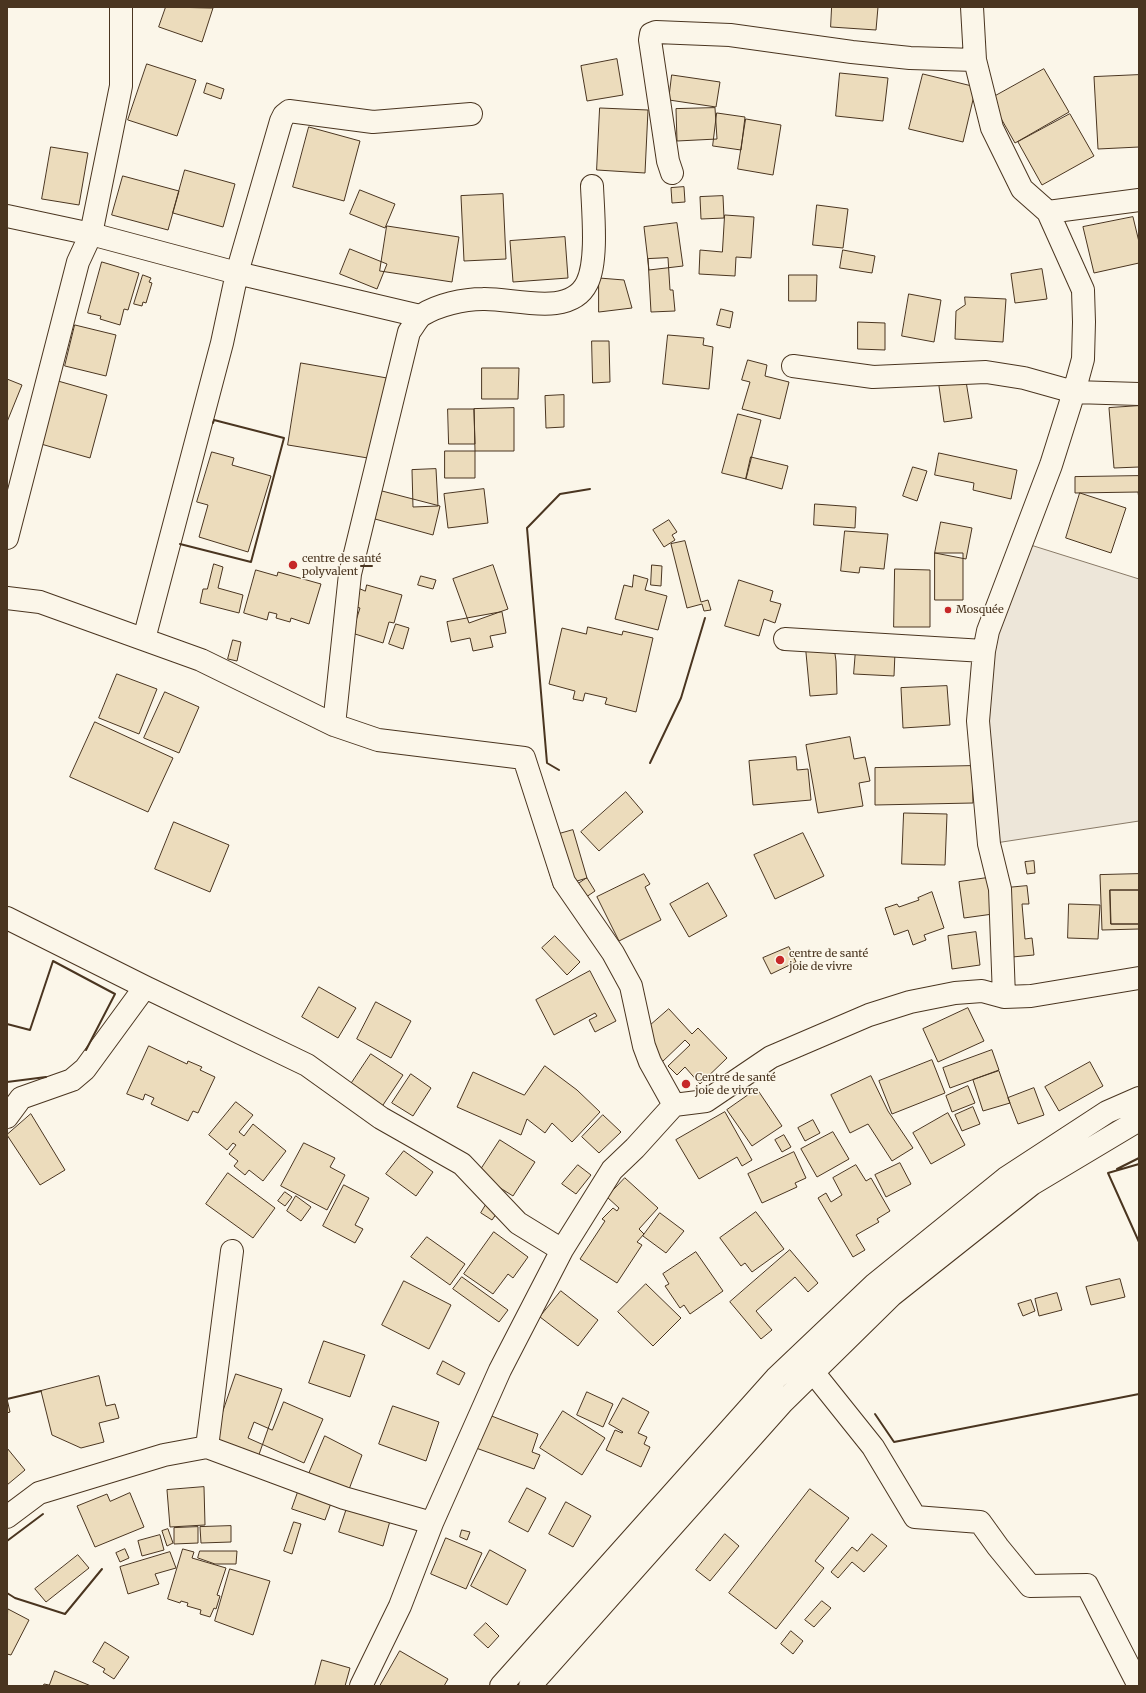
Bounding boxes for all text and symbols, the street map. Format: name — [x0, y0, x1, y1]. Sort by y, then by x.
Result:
place label: centre de santé polyvalent — [302, 552, 381, 578]
marker: centre de santé polyvalent — [287, 559, 299, 571]
place label: Mosquée — [956, 603, 1004, 617]
marker: Mosquée — [943, 605, 953, 615]
place label: centre de santé joie de vivre — [789, 947, 868, 973]
marker: centre de santé joie de vivre — [774, 954, 786, 966]
place label: Centre de santé joie de vivre — [695, 1071, 776, 1097]
marker: Centre de santé joie de vivre — [680, 1078, 692, 1090]

